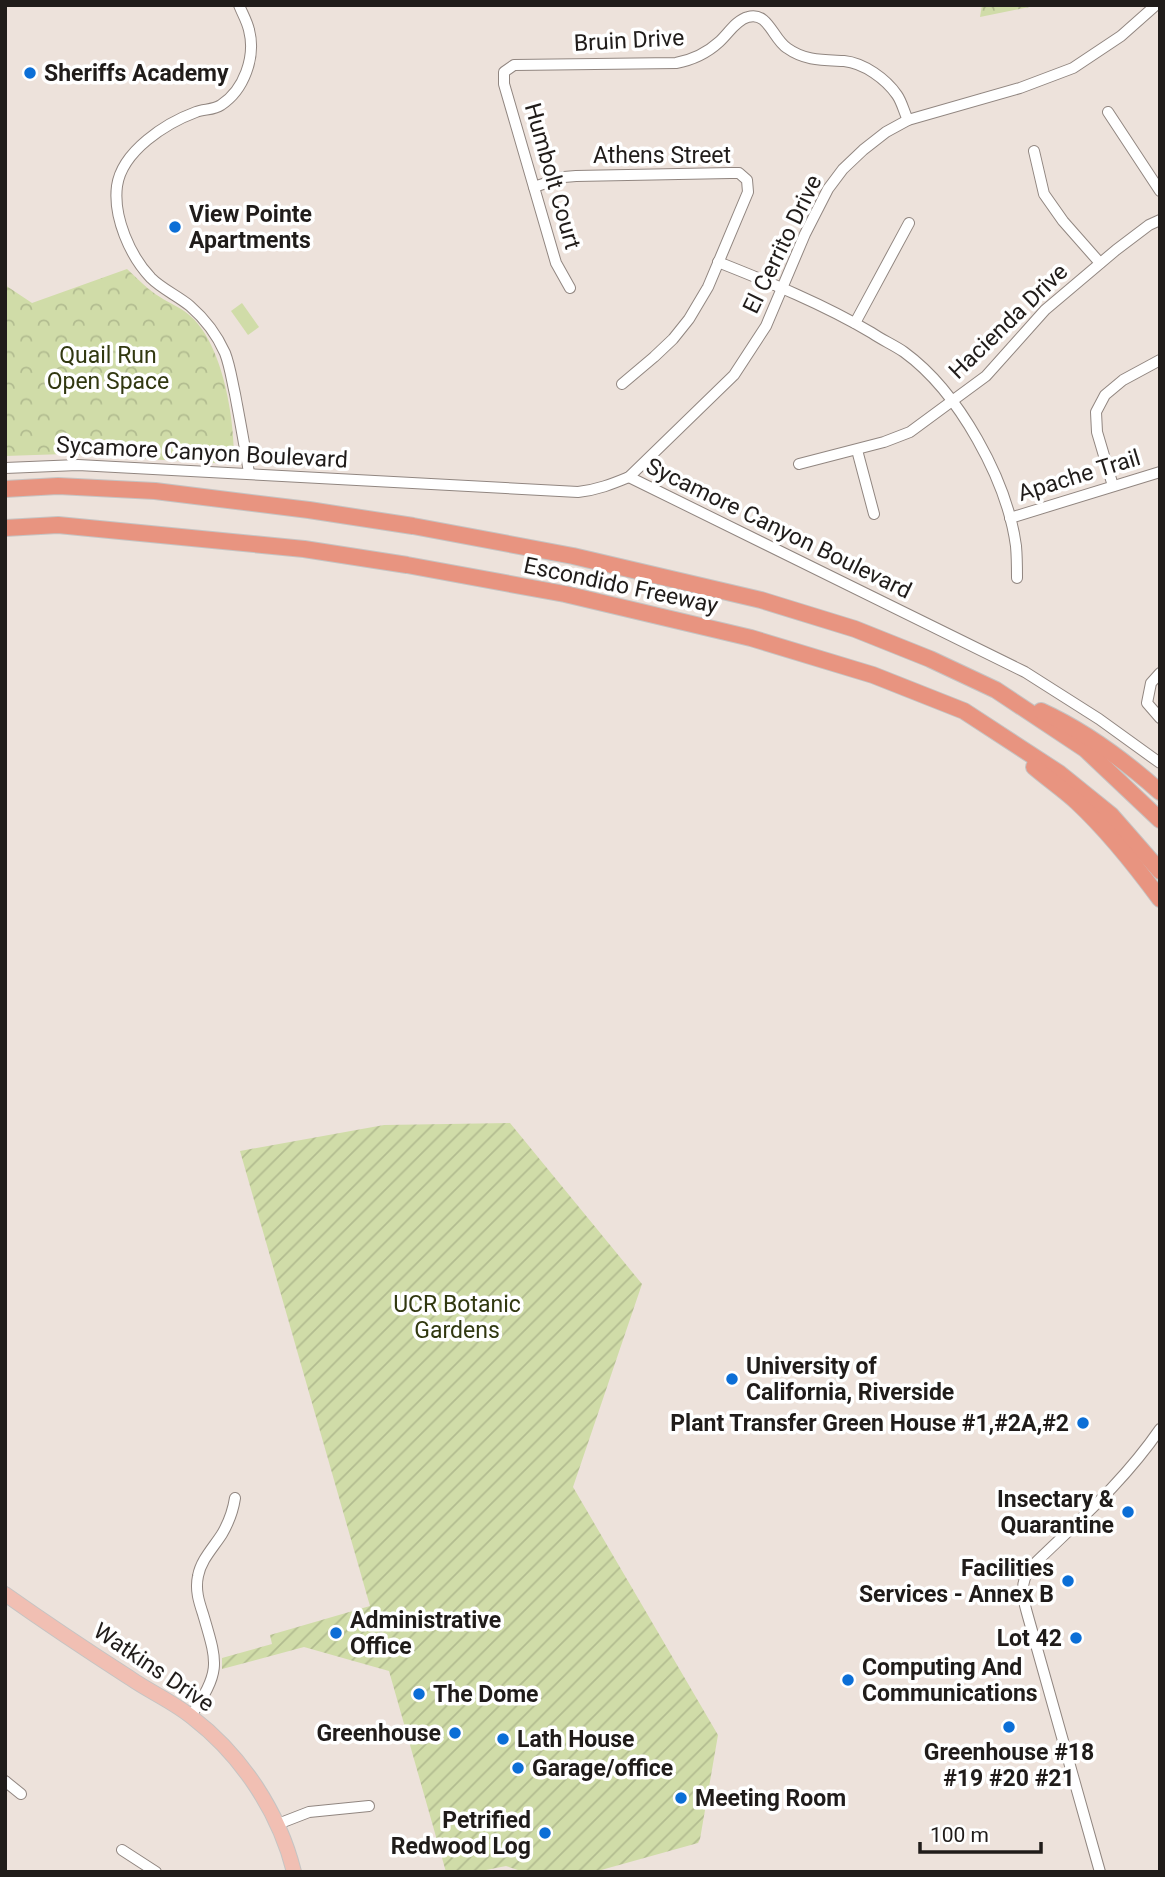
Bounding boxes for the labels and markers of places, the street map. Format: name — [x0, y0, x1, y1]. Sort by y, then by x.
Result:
place label: Sheriffs Academy — [44, 60, 229, 87]
marker: Sheriffs Academy — [22, 65, 38, 81]
place label: View Pointe Apartments — [189, 201, 312, 254]
marker: View Pointe Apartments — [167, 219, 183, 235]
place label: University of California, Riverside — [746, 1353, 954, 1406]
marker: University of California, Riverside — [724, 1371, 740, 1387]
place label: Plant Transfer Green House #1,#2A,#2 — [670, 1410, 1069, 1437]
marker: Plant Transfer Green House #1,#2A,#2 — [1075, 1415, 1091, 1431]
place label: Insectary & Quarantine — [997, 1486, 1114, 1539]
marker: Insectary & Quarantine — [1120, 1504, 1136, 1520]
place label: Facilities Services - Annex B — [859, 1555, 1054, 1608]
marker: Facilities Services - Annex B — [1060, 1573, 1076, 1589]
place label: Administrative Office — [350, 1607, 501, 1660]
marker: Administrative Office — [328, 1625, 344, 1641]
place label: Lot 42 — [997, 1625, 1062, 1652]
marker: Lot 42 — [1068, 1630, 1084, 1646]
place label: Computing And Communications — [862, 1654, 1038, 1707]
marker: Computing And Communications — [840, 1672, 856, 1688]
place label: The Dome — [433, 1681, 539, 1708]
marker: The Dome — [411, 1686, 427, 1702]
marker: Greenhouse #18 #19 #20 #21 — [1001, 1719, 1017, 1735]
place label: Greenhouse — [316, 1720, 441, 1747]
marker: Greenhouse — [447, 1725, 463, 1741]
place label: Lath House — [517, 1726, 634, 1753]
marker: Lath House — [495, 1731, 511, 1747]
place label: Greenhouse #18 #19 #20 #21 — [924, 1739, 1094, 1792]
place label: Garage/office — [532, 1755, 673, 1782]
marker: Garage/office — [510, 1760, 526, 1776]
place label: Meeting Room — [695, 1785, 846, 1812]
marker: Meeting Room — [673, 1790, 689, 1806]
place label: Petrified Redwood Log — [391, 1807, 531, 1860]
marker: Petrified Redwood Log — [537, 1825, 553, 1841]

